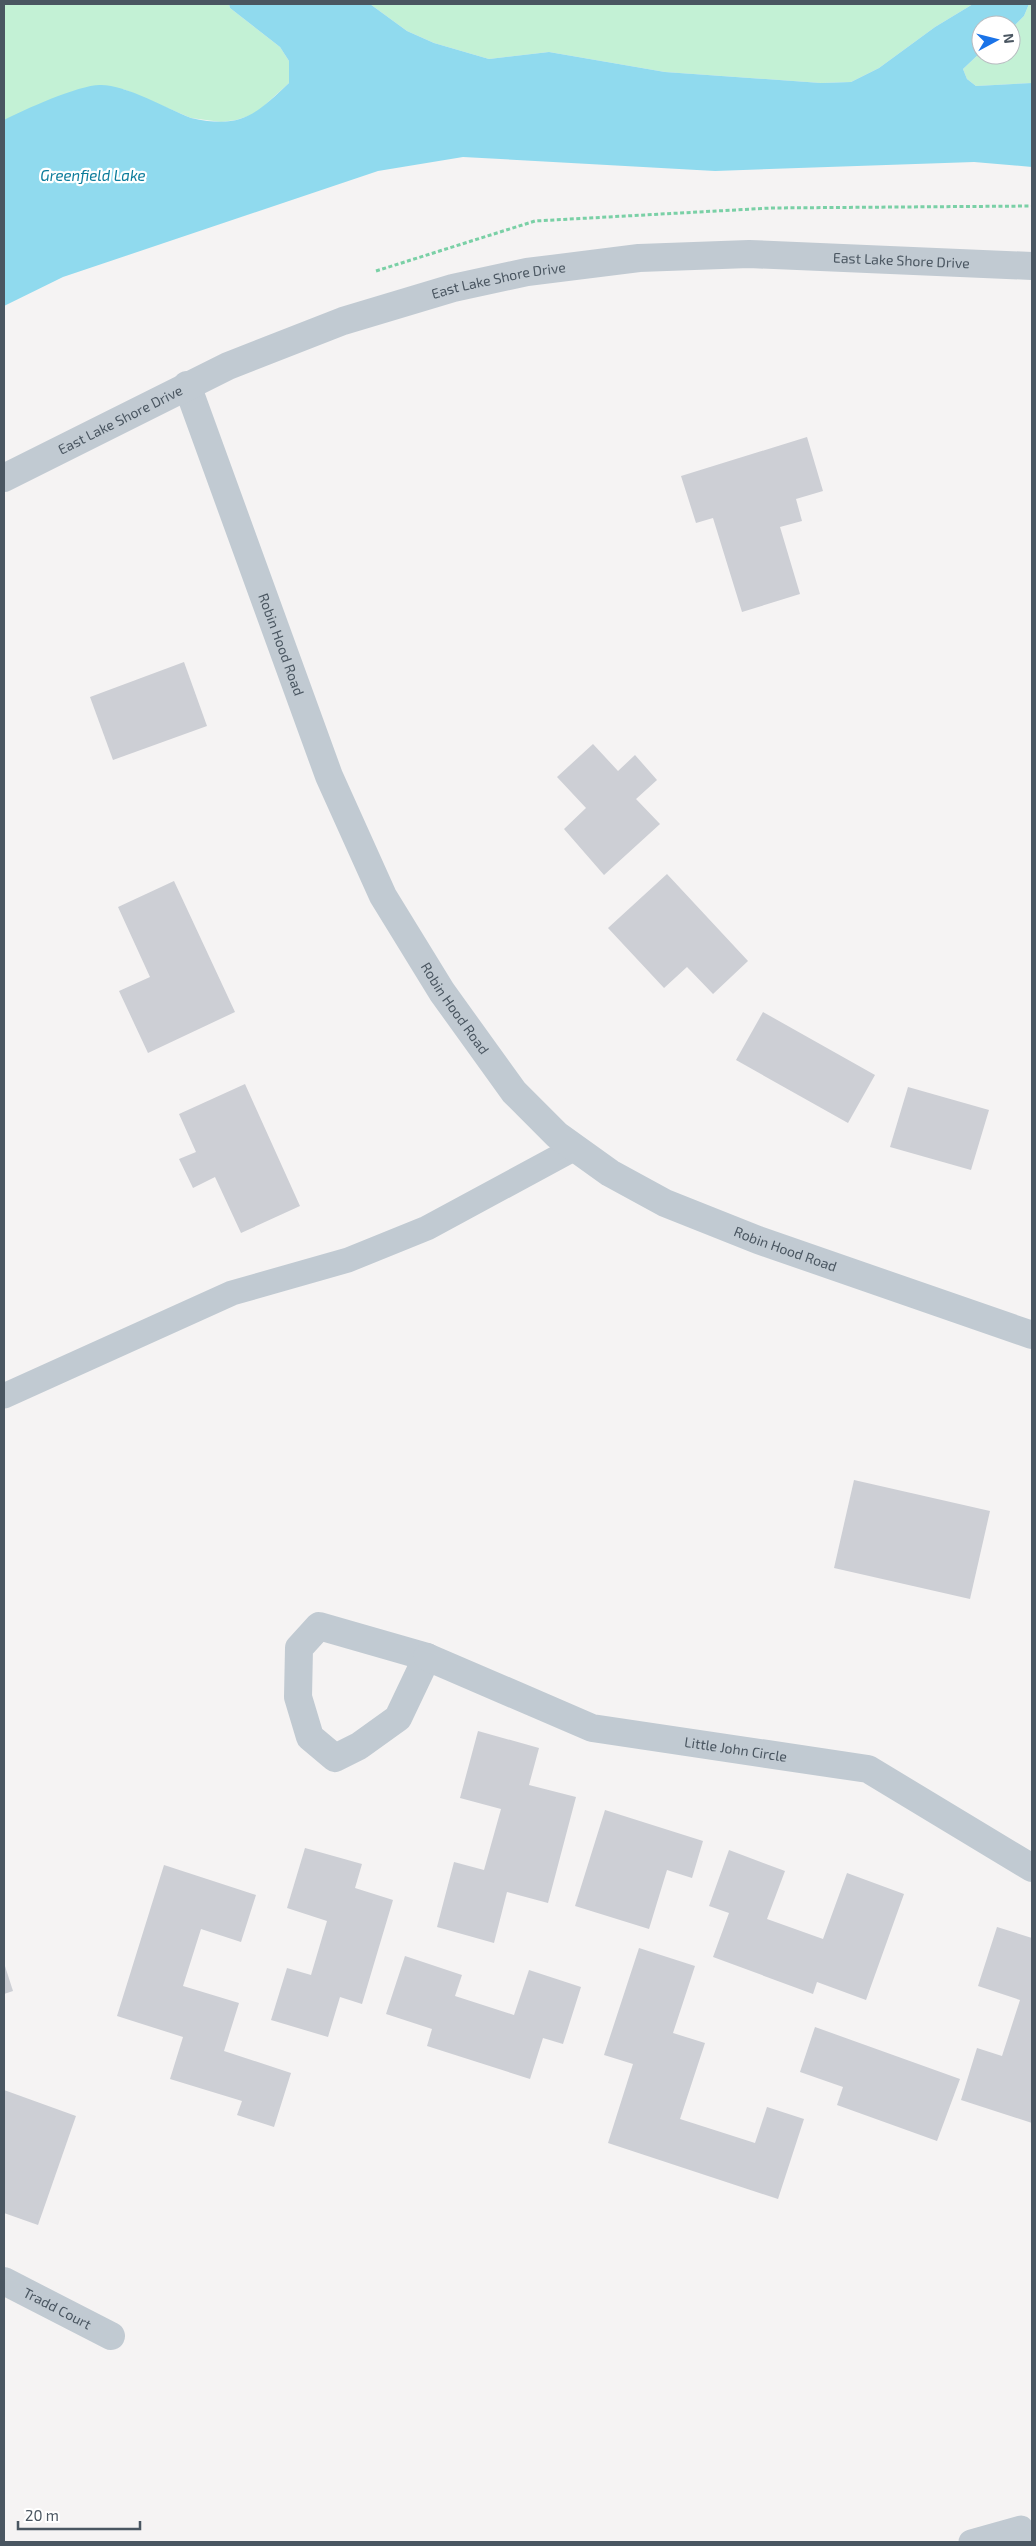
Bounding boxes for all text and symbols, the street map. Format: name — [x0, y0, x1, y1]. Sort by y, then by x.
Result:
north arrow — [971, 15, 1021, 65]
text: N — [1000, 32, 1018, 44]
water label: Greenfield Lake — [40, 166, 146, 184]
street label: East Lake Shore Drive — [833, 249, 970, 271]
street label: East Lake Shore Drive — [429, 258, 567, 302]
street label: East Lake Shore Drive — [55, 381, 185, 458]
street label: Robin Hood Road — [255, 591, 308, 698]
street label: Robin Hood Road — [418, 959, 493, 1057]
street label: Robin Hood Road — [732, 1222, 839, 1275]
street label: Little John Circle — [683, 1733, 788, 1765]
street label: Tradd Court — [21, 2283, 94, 2333]
scale bar — [18, 2498, 140, 2530]
text: 20 m — [25, 2506, 59, 2524]

